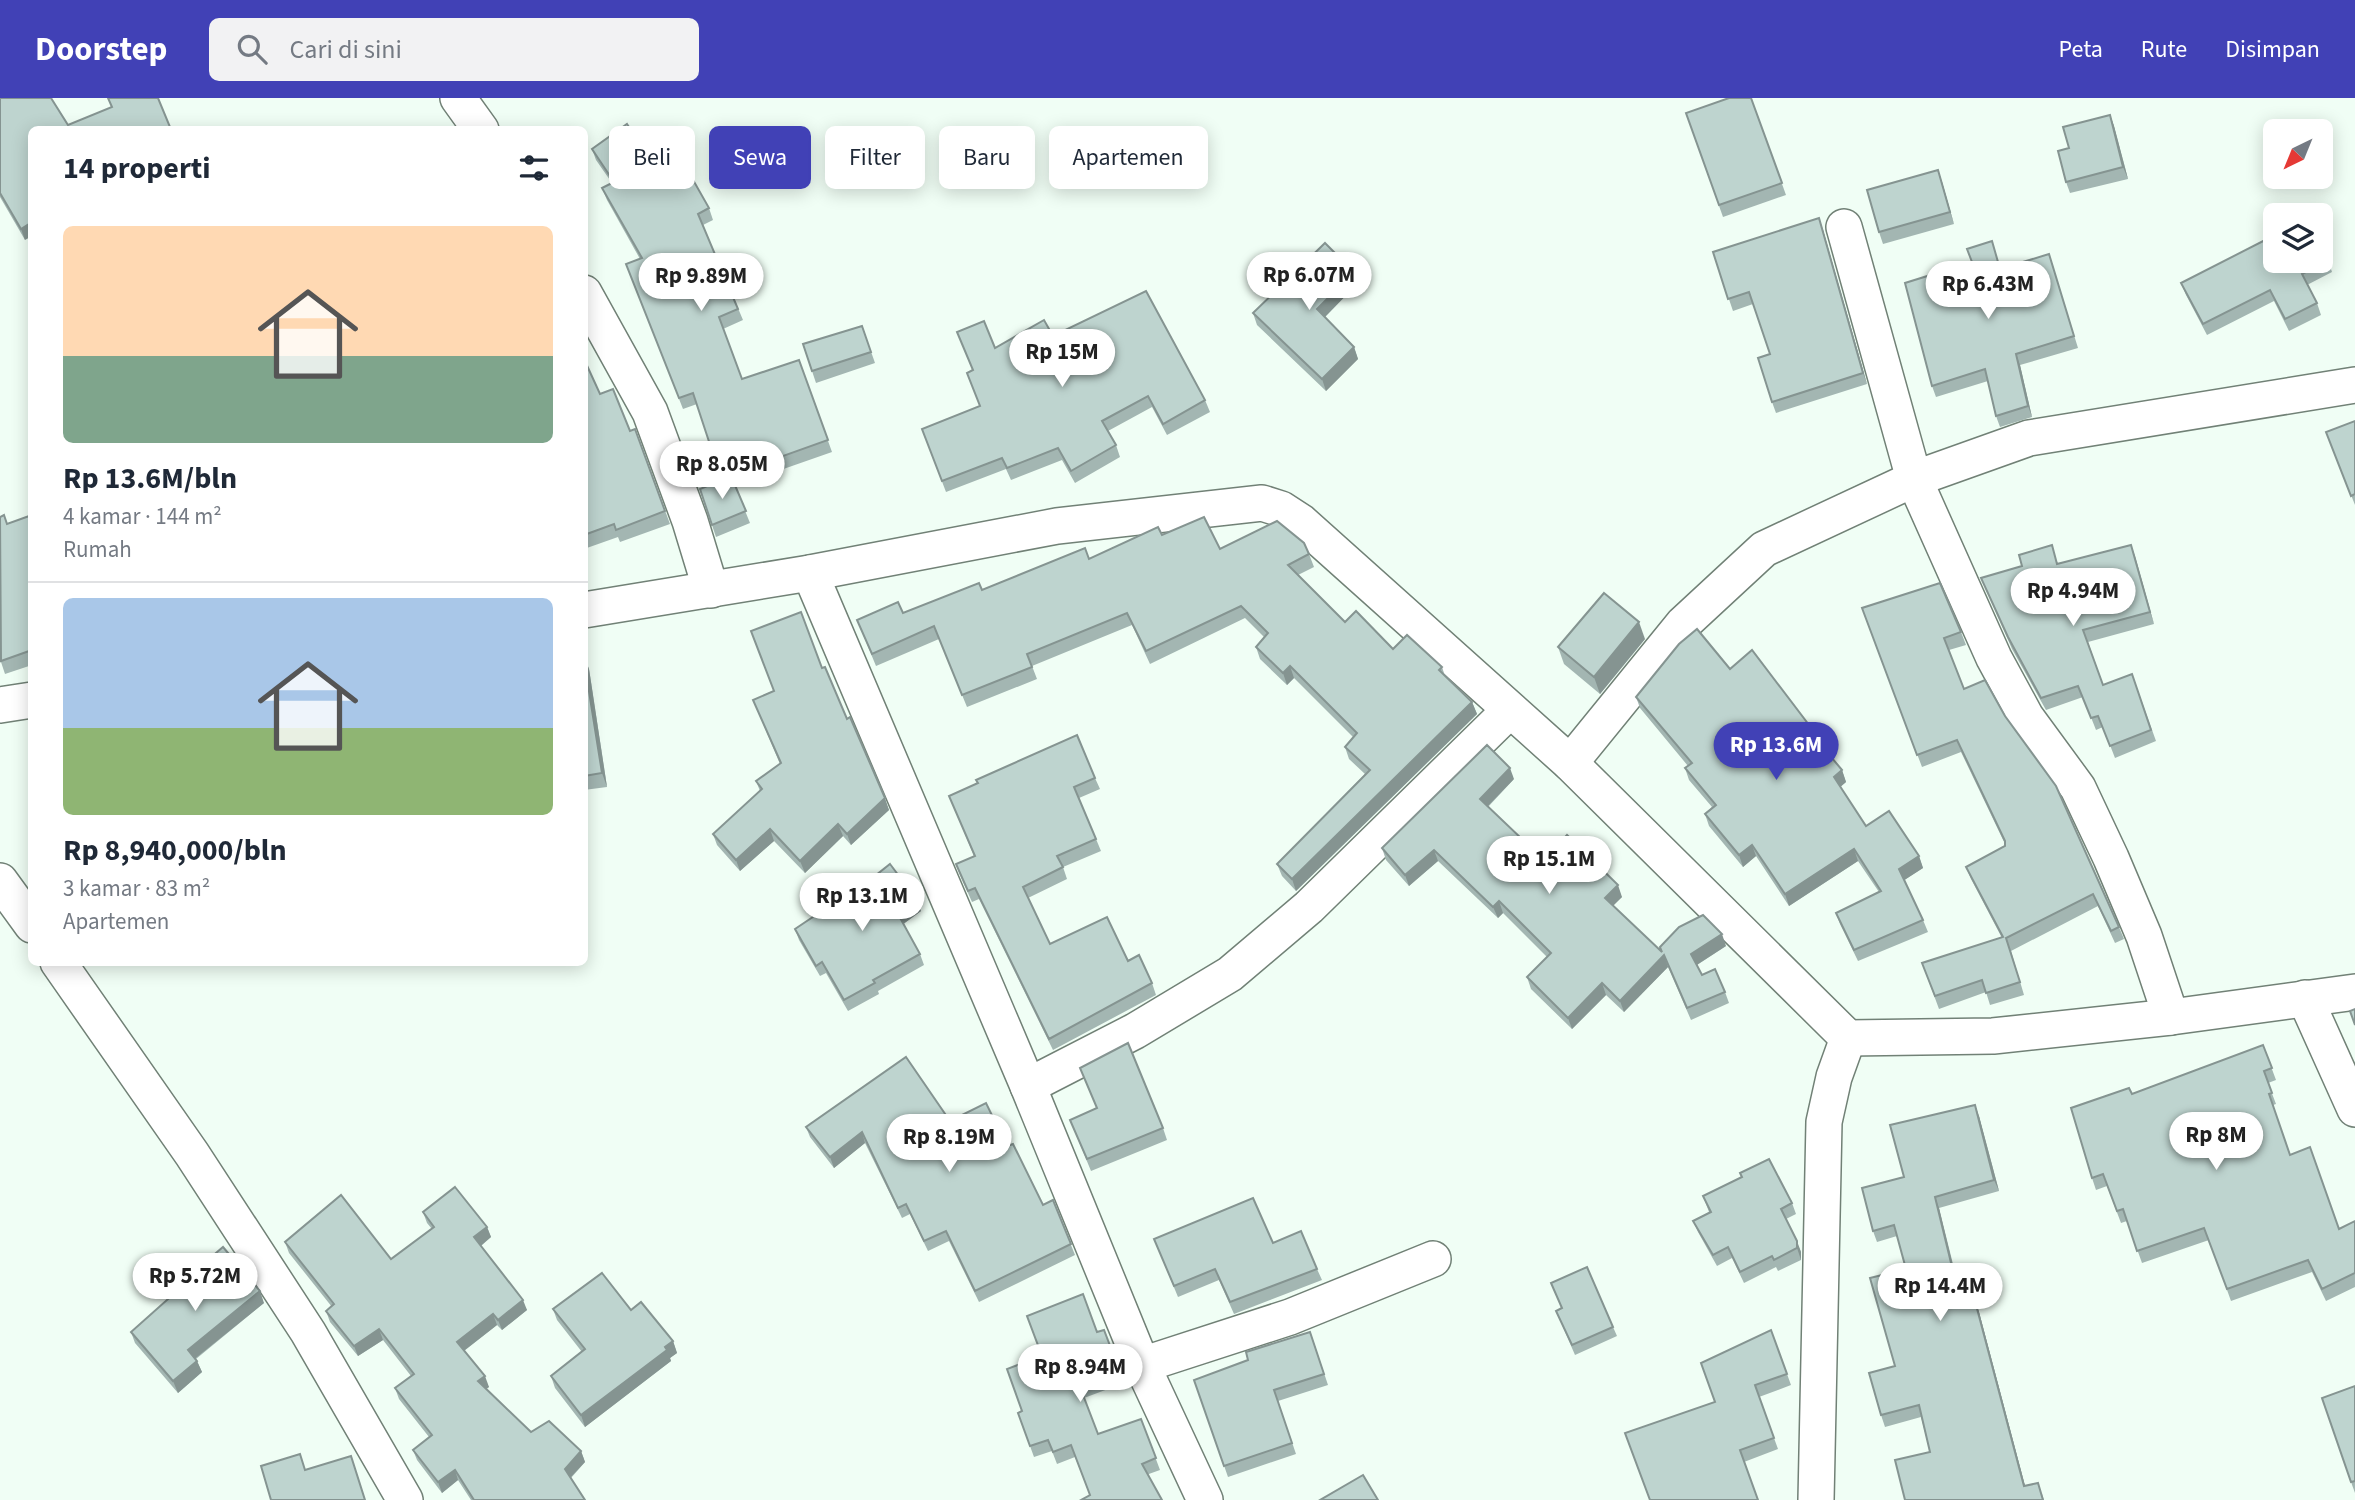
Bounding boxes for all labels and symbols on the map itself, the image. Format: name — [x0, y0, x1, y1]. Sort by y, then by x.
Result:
north arrow — [2263, 119, 2333, 189]
pin: Rp 6.07M — [1237, 252, 1381, 312]
pin: Rp 9.89M — [629, 254, 773, 313]
pin: Rp 6.43M — [1916, 262, 2060, 321]
pin: Rp 15M — [1005, 330, 1119, 389]
pin: Rp 8.05M — [650, 442, 794, 501]
pin: Rp 4.94M — [2001, 568, 2145, 628]
pin: Rp 13.6M — [1704, 722, 1848, 782]
pin: Rp 15.1M — [1477, 836, 1621, 896]
pin: Rp 13.1M — [790, 874, 934, 933]
pin: Rp 8M — [2167, 1112, 2265, 1172]
pin: Rp 8.19M — [877, 1114, 1021, 1174]
pin: Rp 5.72M — [123, 1254, 267, 1313]
pin: Rp 14.4M — [1868, 1264, 2012, 1323]
pin: Rp 8.94M — [1008, 1344, 1152, 1404]

